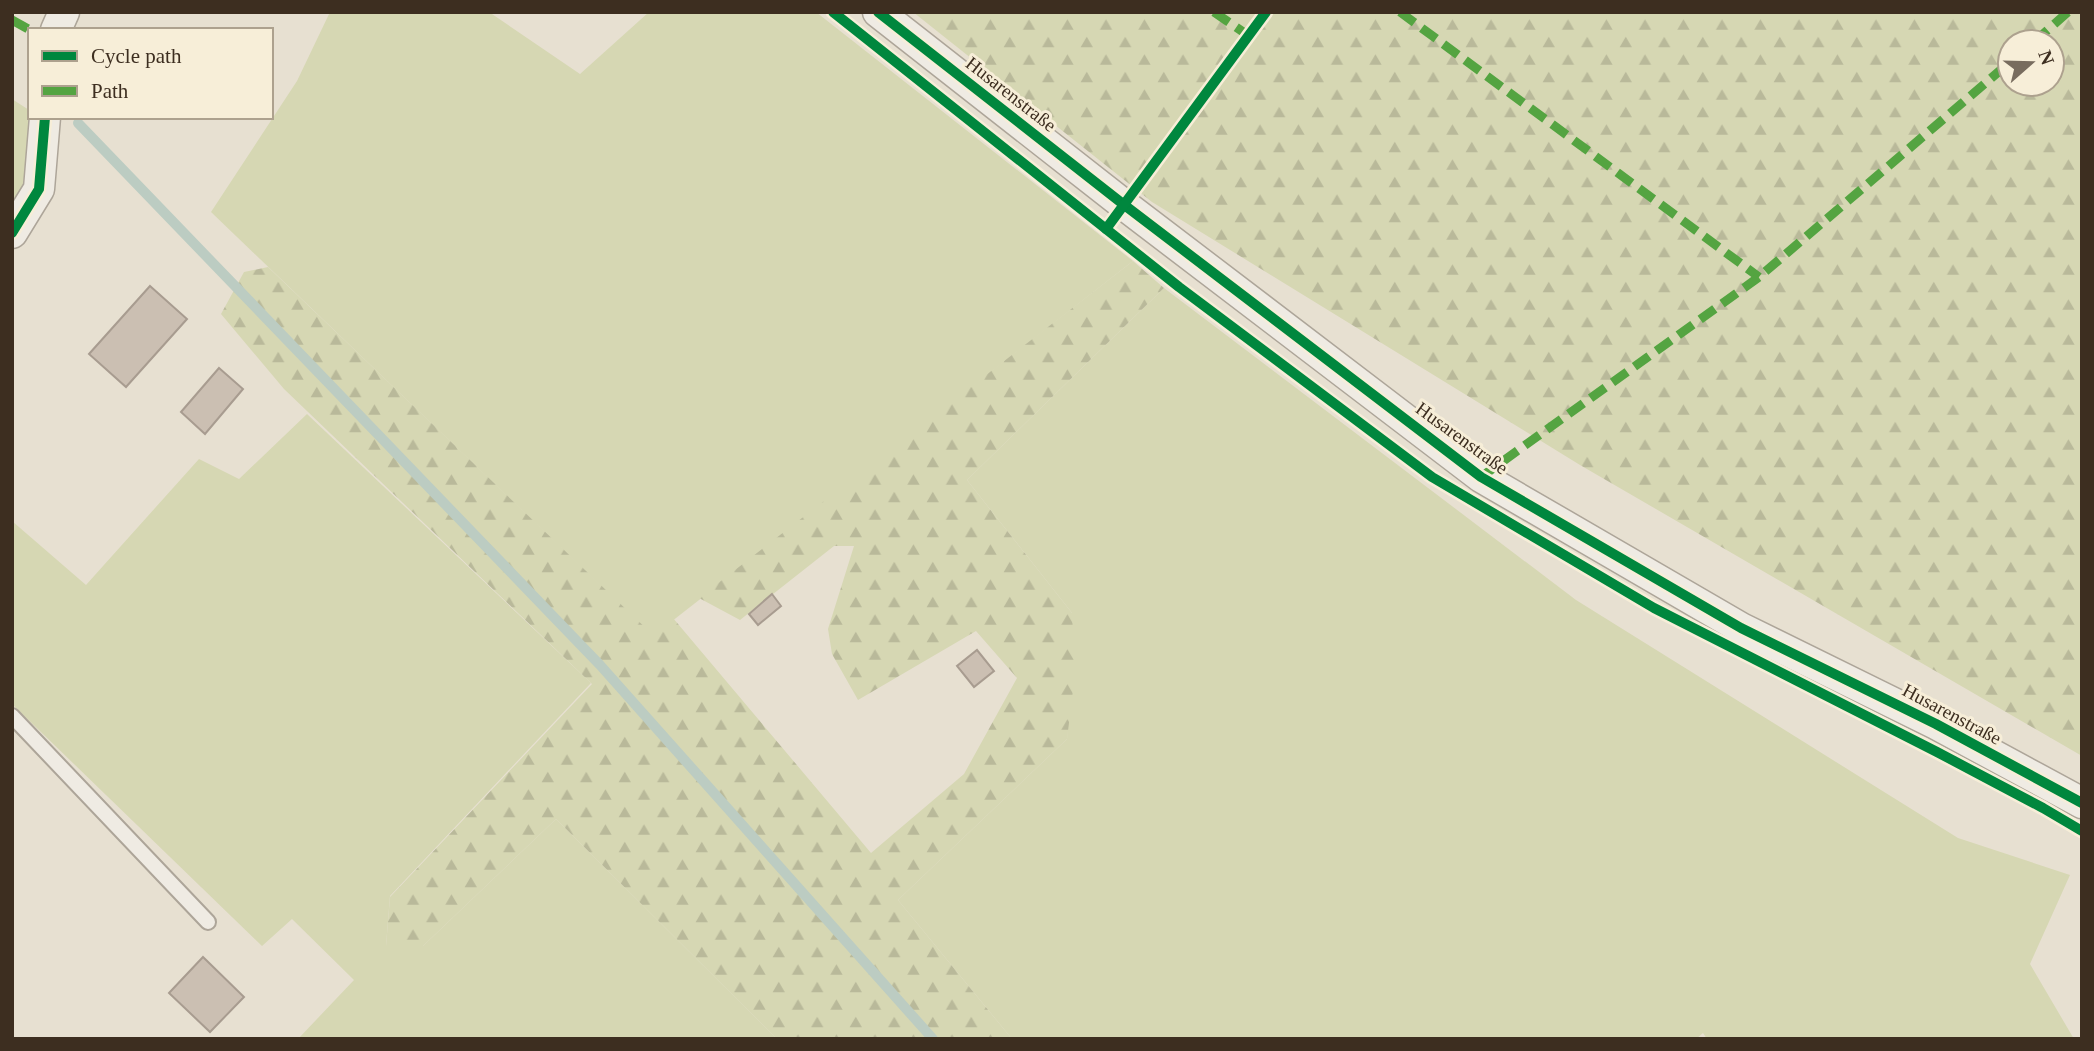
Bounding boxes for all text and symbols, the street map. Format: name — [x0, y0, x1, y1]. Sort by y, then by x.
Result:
legend — [28, 28, 273, 119]
north arrow — [1996, 28, 2066, 98]
text: Cycle path — [91, 44, 182, 68]
text: N — [2034, 47, 2059, 68]
street label: Husarenstraße — [962, 52, 1060, 136]
text: Path — [91, 79, 129, 103]
street label: Husarenstraße — [1412, 398, 1512, 478]
street label: Husarenstraße — [1899, 679, 2005, 749]

